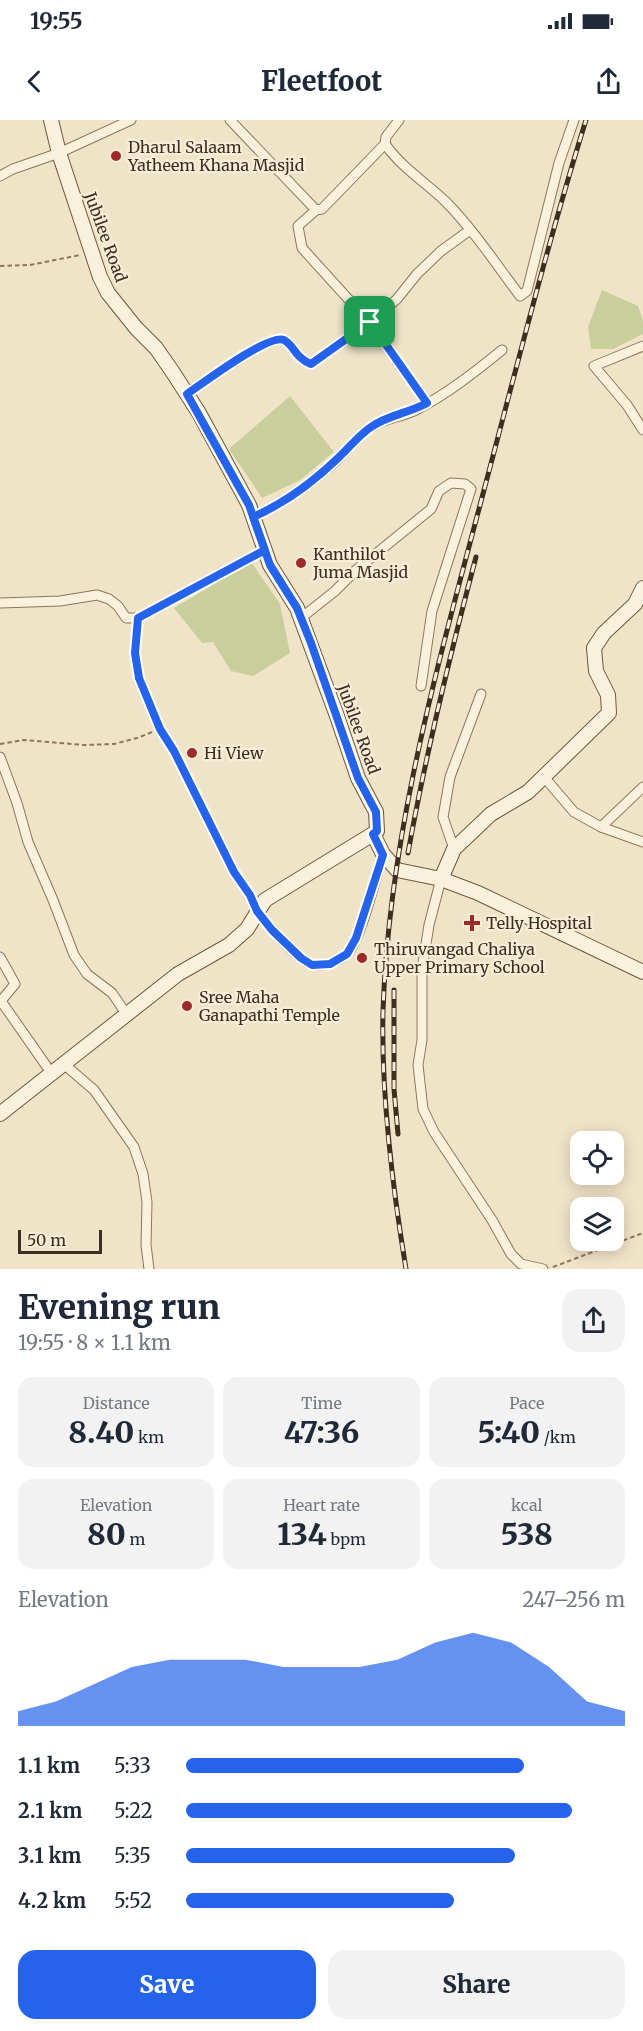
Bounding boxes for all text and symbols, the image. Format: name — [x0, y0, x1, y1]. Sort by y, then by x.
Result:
text: 19:55 — [30, 7, 83, 35]
text: Fleetfoot — [261, 64, 382, 98]
icon: back — [18, 65, 51, 98]
icon: share — [592, 65, 625, 98]
place label: Dharul Salaam Yatheem Khana Masjid — [127, 137, 305, 175]
marker: Dharul Salaam Yatheem Khana Masjid — [109, 149, 123, 163]
street label: Jubilee Road — [80, 188, 132, 285]
pin — [344, 296, 395, 347]
icon: arrive — [353, 305, 386, 338]
place label: Kanthilot Juma Masjid — [312, 544, 409, 582]
marker: Kanthilot Juma Masjid — [294, 556, 308, 570]
street label: Jubilee Road — [333, 680, 385, 777]
place label: Hi View — [204, 743, 264, 763]
marker: Hi View — [185, 746, 199, 760]
place label: Telly Hospital — [486, 913, 592, 933]
marker: Telly Hospital — [463, 914, 481, 932]
place label: Thiruvangad Chaliya Upper Primary School — [374, 939, 545, 977]
marker: Thiruvangad Chaliya Upper Primary School — [355, 951, 369, 965]
place label: Sree Maha Ganapathi Temple — [199, 987, 340, 1025]
marker: Sree Maha Ganapathi Temple — [180, 999, 194, 1013]
map controls — [570, 1131, 624, 1251]
button: locate — [570, 1131, 624, 1185]
button: layers — [570, 1197, 624, 1251]
scale bar — [18, 1227, 102, 1254]
text: 50 m — [27, 1230, 66, 1250]
text: Evening run — [18, 1287, 220, 1328]
button: share — [562, 1289, 625, 1352]
text: 19:55 · 8 × 1.1 km — [18, 1330, 171, 1355]
text: Distance — [83, 1393, 150, 1413]
text: Time — [301, 1393, 342, 1413]
text: Pace — [509, 1393, 544, 1413]
text: 8.40 — [68, 1413, 134, 1451]
text: 47:36 — [284, 1413, 359, 1451]
text: 5:40 — [478, 1413, 540, 1451]
text: km — [134, 1427, 164, 1447]
text: /km — [540, 1427, 576, 1447]
text: Elevation — [80, 1495, 152, 1515]
text: Heart rate — [283, 1495, 360, 1515]
text: kcal — [511, 1495, 543, 1515]
text: 80 — [87, 1515, 126, 1553]
text: 134 — [277, 1515, 327, 1553]
text: 538 — [501, 1515, 553, 1553]
text: m — [126, 1529, 145, 1549]
text: bpm — [327, 1529, 366, 1549]
text: Elevation — [18, 1587, 109, 1612]
text: 247–256 m — [523, 1587, 625, 1612]
text: 1.1 km — [18, 1753, 80, 1778]
text: 5:33 — [114, 1753, 151, 1778]
text: 2.1 km — [18, 1798, 82, 1823]
text: 5:22 — [114, 1798, 153, 1823]
text: 3.1 km — [18, 1843, 81, 1868]
text: 5:35 — [114, 1843, 151, 1868]
text: 4.2 km — [18, 1888, 86, 1913]
text: 5:52 — [114, 1888, 152, 1913]
button: Save — [18, 1950, 316, 2019]
button: Share — [328, 1950, 625, 2019]

